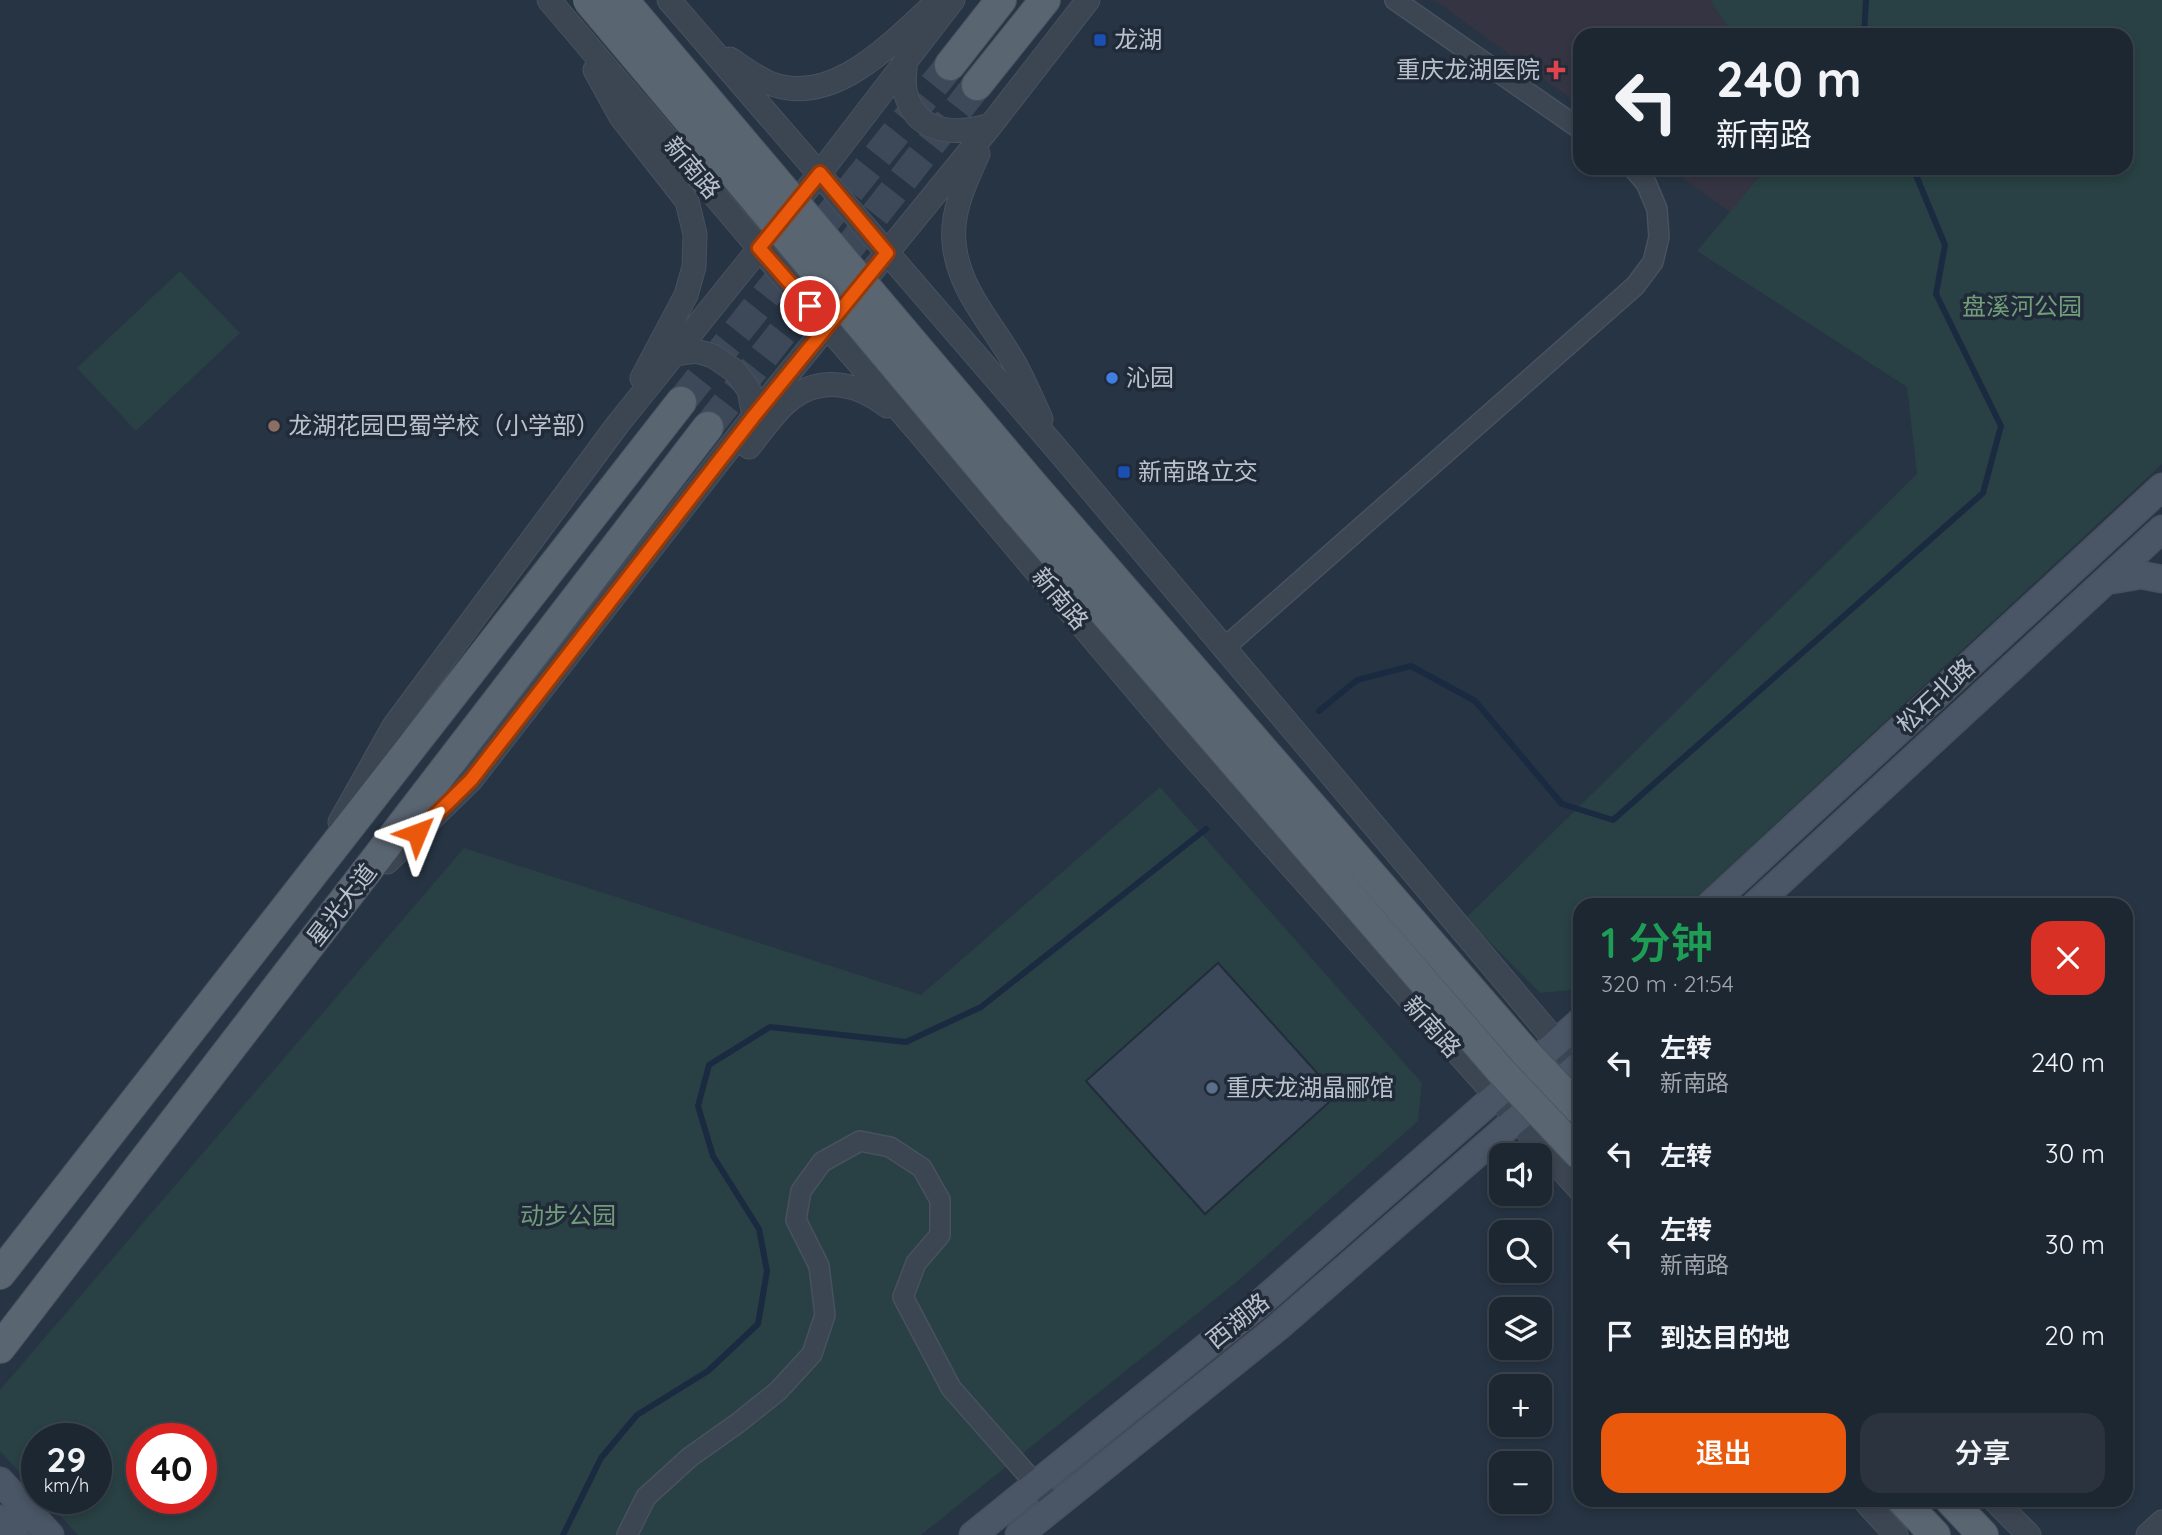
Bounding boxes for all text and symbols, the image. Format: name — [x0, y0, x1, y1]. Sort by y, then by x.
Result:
place label: 龙湖 — [1114, 24, 1162, 54]
marker: 龙湖 — [1092, 32, 1108, 48]
text: 240 m — [1716, 48, 1862, 109]
place label: 重庆龙湖医院 — [1396, 54, 1540, 84]
icon: left — [1601, 56, 1692, 147]
marker: 重庆龙湖医院 — [1546, 60, 1566, 80]
text: 新南路 — [1716, 114, 1812, 154]
street label: 新南路 — [658, 130, 727, 205]
pin — [780, 276, 840, 336]
icon: arrive — [791, 287, 829, 325]
park label: 盘溪河公园 — [1962, 291, 2082, 321]
place label: 沁园 — [1126, 362, 1174, 392]
marker: 沁园 — [1104, 370, 1120, 386]
place label: 龙湖花园巴蜀学校（小学部） — [288, 410, 600, 440]
marker: 龙湖花园巴蜀学校（小学部） — [266, 418, 282, 434]
place label: 新南路立交 — [1138, 456, 1258, 486]
marker: 新南路立交 — [1116, 464, 1132, 480]
street label: 新南路 — [1026, 561, 1095, 636]
street label: 松石北路 — [1890, 652, 1981, 739]
position arrow — [380, 796, 454, 870]
street label: 星光大道 — [300, 857, 383, 951]
text: 1 分钟 — [1601, 916, 1713, 969]
button: close — [2031, 921, 2105, 995]
text: 320 m · 21:54 — [1601, 969, 1734, 998]
street label: 新南路 — [1398, 990, 1468, 1063]
text: 左转 — [1660, 1031, 1712, 1064]
icon: left — [1601, 1044, 1639, 1082]
text: 240 m — [2031, 1046, 2105, 1079]
text: 新南路 — [1660, 1068, 1729, 1097]
place label: 重庆龙湖晶郦馆 — [1226, 1072, 1394, 1102]
marker: 重庆龙湖晶郦馆 — [1204, 1080, 1220, 1096]
icon: left — [1601, 1135, 1639, 1173]
text: 30 m — [2045, 1137, 2105, 1170]
text: 左转 — [1660, 1139, 1712, 1172]
map controls — [1489, 1143, 1552, 1514]
button: sound — [1489, 1143, 1552, 1206]
park label: 动步公园 — [520, 1200, 616, 1230]
text: 左转 — [1660, 1213, 1712, 1246]
button: search — [1489, 1220, 1552, 1283]
icon: left — [1601, 1226, 1639, 1264]
text: 30 m — [2045, 1228, 2105, 1261]
text: 新南路 — [1660, 1250, 1729, 1279]
street label: 西湖路 — [1200, 1286, 1275, 1355]
button: layers — [1489, 1297, 1552, 1360]
icon: arrive — [1601, 1317, 1639, 1355]
text: 20 m — [2044, 1319, 2105, 1352]
text: 到达目的地 — [1660, 1321, 1790, 1354]
button: + — [1489, 1374, 1552, 1437]
button: 退出 — [1601, 1413, 1846, 1493]
button: 分享 — [1860, 1413, 2105, 1493]
speed limit sign: 40 — [126, 1423, 217, 1514]
text: 29 — [47, 1437, 86, 1481]
button: − — [1489, 1451, 1552, 1514]
text: km/h — [44, 1474, 89, 1497]

